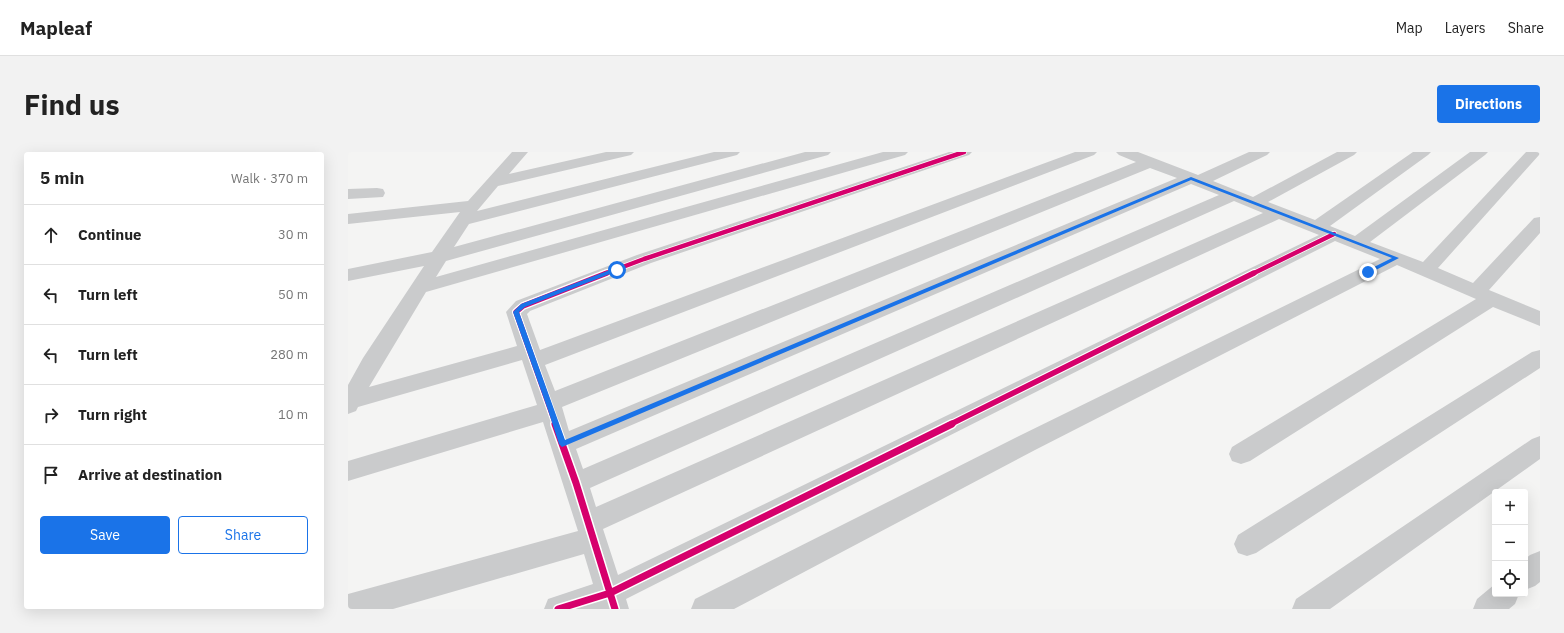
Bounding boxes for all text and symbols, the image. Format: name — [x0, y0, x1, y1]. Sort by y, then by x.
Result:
text: Mapleaf — [20, 16, 92, 40]
text: Map — [1396, 19, 1423, 37]
text: Layers — [1445, 19, 1486, 37]
text: Share — [1508, 19, 1544, 37]
button: Directions — [1437, 85, 1540, 123]
text: Find us — [24, 86, 120, 123]
text: 5 min — [40, 167, 84, 189]
text: Walk · 370 m — [231, 170, 308, 187]
icon: ahead — [40, 224, 62, 246]
text: Continue — [78, 225, 142, 244]
text: 30 m — [278, 226, 308, 243]
route start — [608, 261, 626, 279]
route end — [1359, 263, 1377, 281]
icon: left — [40, 284, 62, 306]
text: Turn left — [78, 285, 138, 304]
text: 50 m — [278, 286, 308, 303]
icon: left — [40, 344, 62, 366]
text: Turn left — [78, 345, 138, 364]
text: 280 m — [270, 346, 308, 363]
icon: right — [40, 404, 62, 426]
text: Turn right — [78, 405, 147, 424]
text: 10 m — [278, 406, 308, 423]
icon: arrive — [40, 464, 62, 486]
text: Arrive at destination — [78, 465, 222, 484]
map controls — [1492, 489, 1528, 597]
button: + — [1492, 489, 1528, 525]
button: Save — [40, 516, 170, 554]
button: Share — [178, 516, 308, 554]
button: − — [1492, 525, 1528, 561]
button: locate — [1492, 561, 1528, 597]

